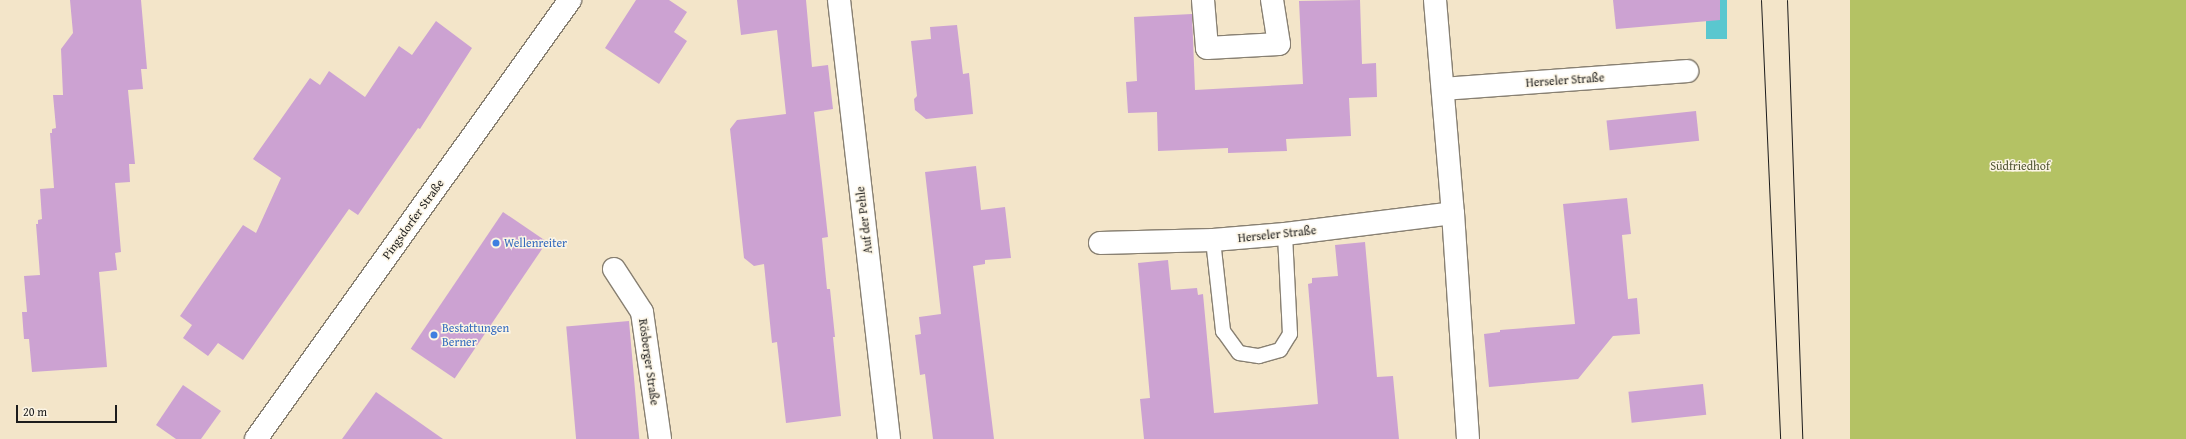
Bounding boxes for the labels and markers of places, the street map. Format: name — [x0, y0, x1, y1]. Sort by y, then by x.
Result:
place label: Wellenreiter — [504, 236, 567, 250]
marker: Wellenreiter — [491, 238, 501, 248]
place label: Bestattungen Berner — [442, 321, 509, 349]
marker: Bestattungen Berner — [429, 330, 439, 340]

